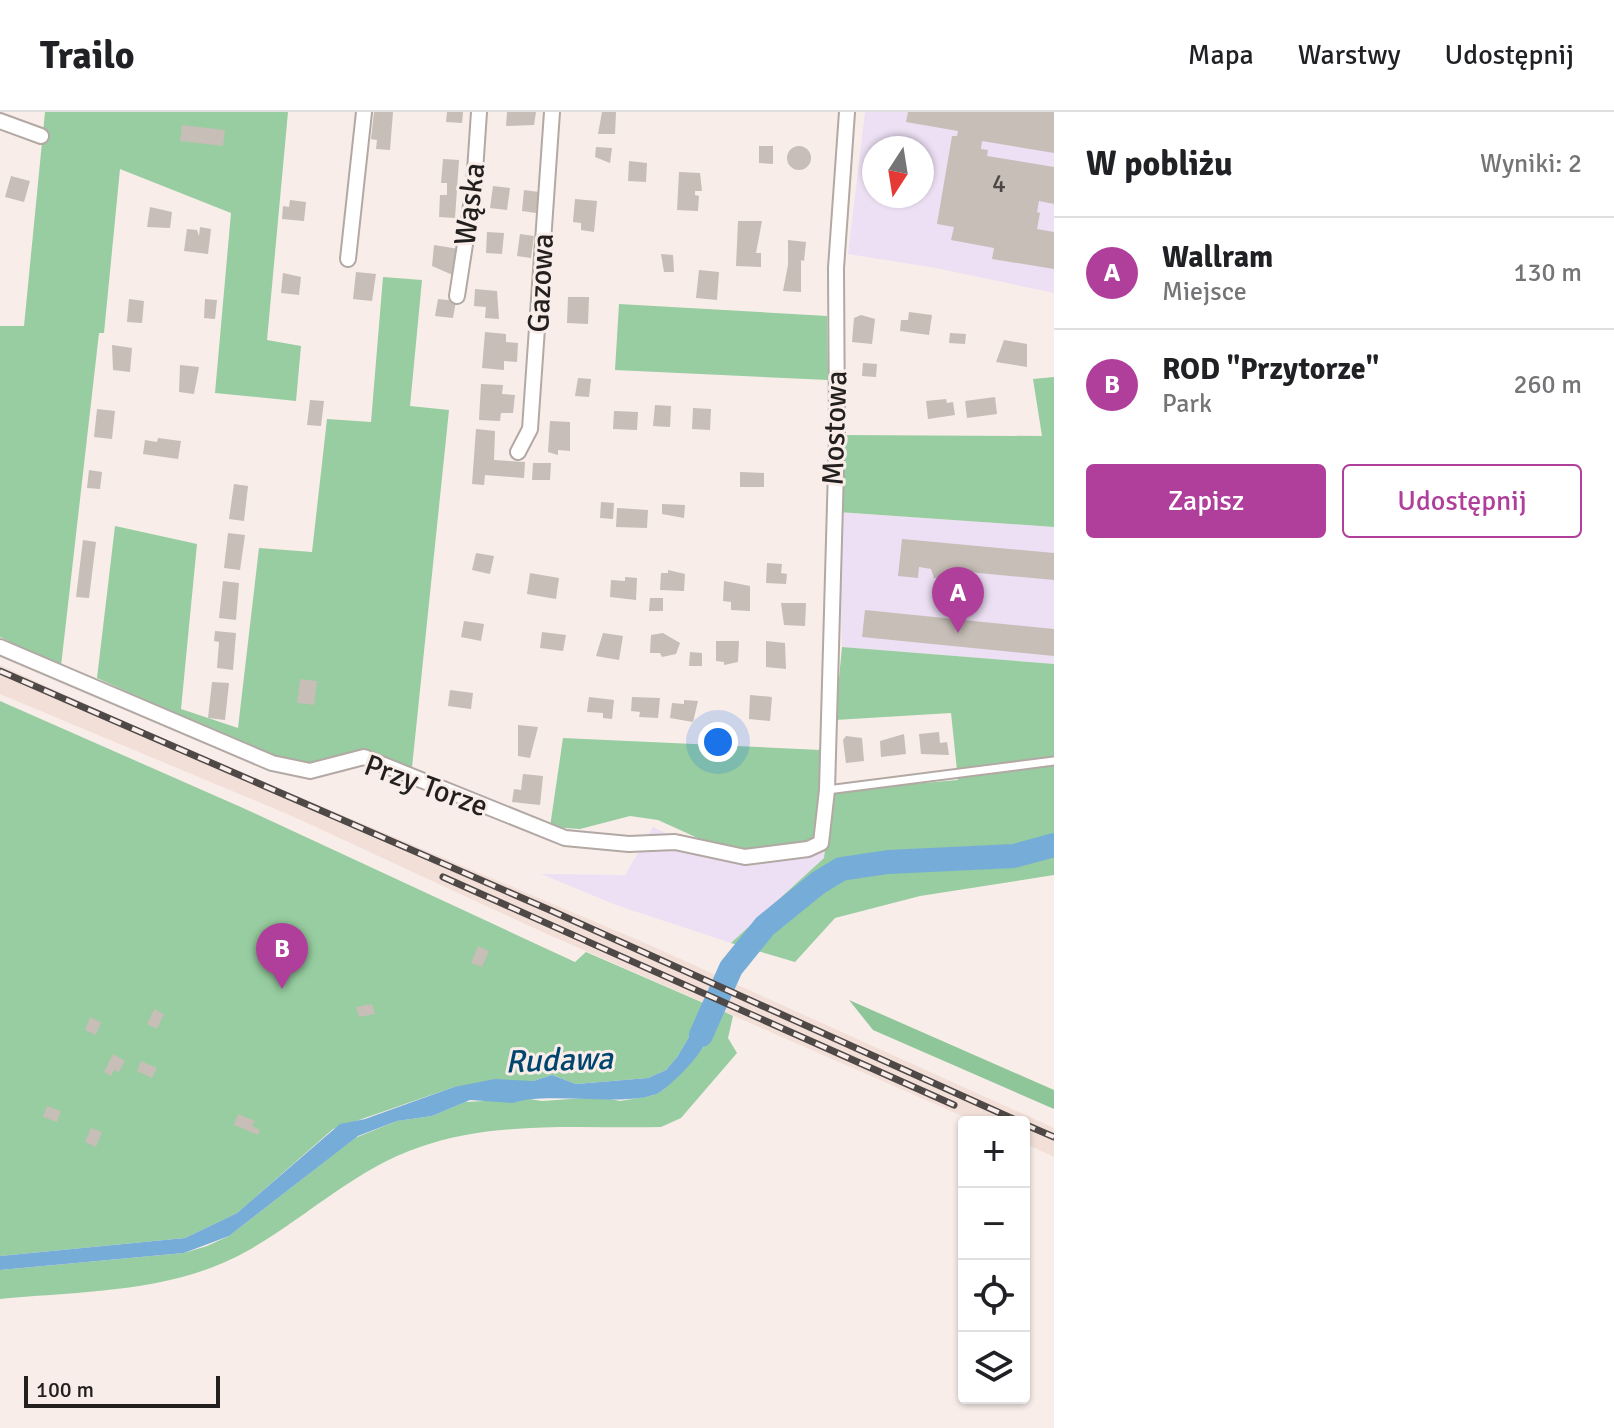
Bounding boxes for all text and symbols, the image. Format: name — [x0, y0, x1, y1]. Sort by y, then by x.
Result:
text: Trailo — [40, 32, 135, 79]
text: Mapa — [1188, 38, 1254, 72]
text: Warstwy — [1298, 38, 1401, 72]
text: Udostępnij — [1445, 38, 1574, 72]
north arrow — [862, 136, 934, 208]
text: W pobliżu — [1086, 143, 1233, 185]
text: Wyniki: 2 — [1480, 148, 1582, 180]
street label: Wąska — [447, 160, 493, 248]
house number: 4 — [992, 168, 1006, 200]
street label: Gazowa — [520, 232, 562, 334]
text: Wallram — [1162, 239, 1273, 276]
text: A — [1104, 257, 1120, 289]
text: 130 m — [1513, 257, 1582, 289]
text: Miejsce — [1162, 276, 1247, 308]
text: ROD "Przytorze" — [1162, 351, 1379, 388]
text: B — [1104, 369, 1120, 401]
text: 260 m — [1513, 369, 1582, 401]
street label: Mostowa — [815, 370, 855, 486]
text: Park — [1162, 388, 1212, 420]
button: Zapisz — [1086, 464, 1326, 538]
button: Udostępnij — [1342, 464, 1582, 538]
pin: A — [932, 567, 984, 633]
your location — [698, 722, 738, 762]
street label: Przy Torze — [359, 747, 493, 825]
pin: B — [256, 923, 308, 989]
water label: Rudawa — [504, 1039, 614, 1081]
map controls — [958, 1116, 1030, 1404]
button: + — [958, 1116, 1030, 1188]
button: − — [958, 1188, 1030, 1260]
button: locate — [958, 1260, 1030, 1332]
button: layers — [958, 1332, 1030, 1404]
scale bar — [24, 1372, 220, 1408]
text: 100 m — [36, 1376, 94, 1403]

